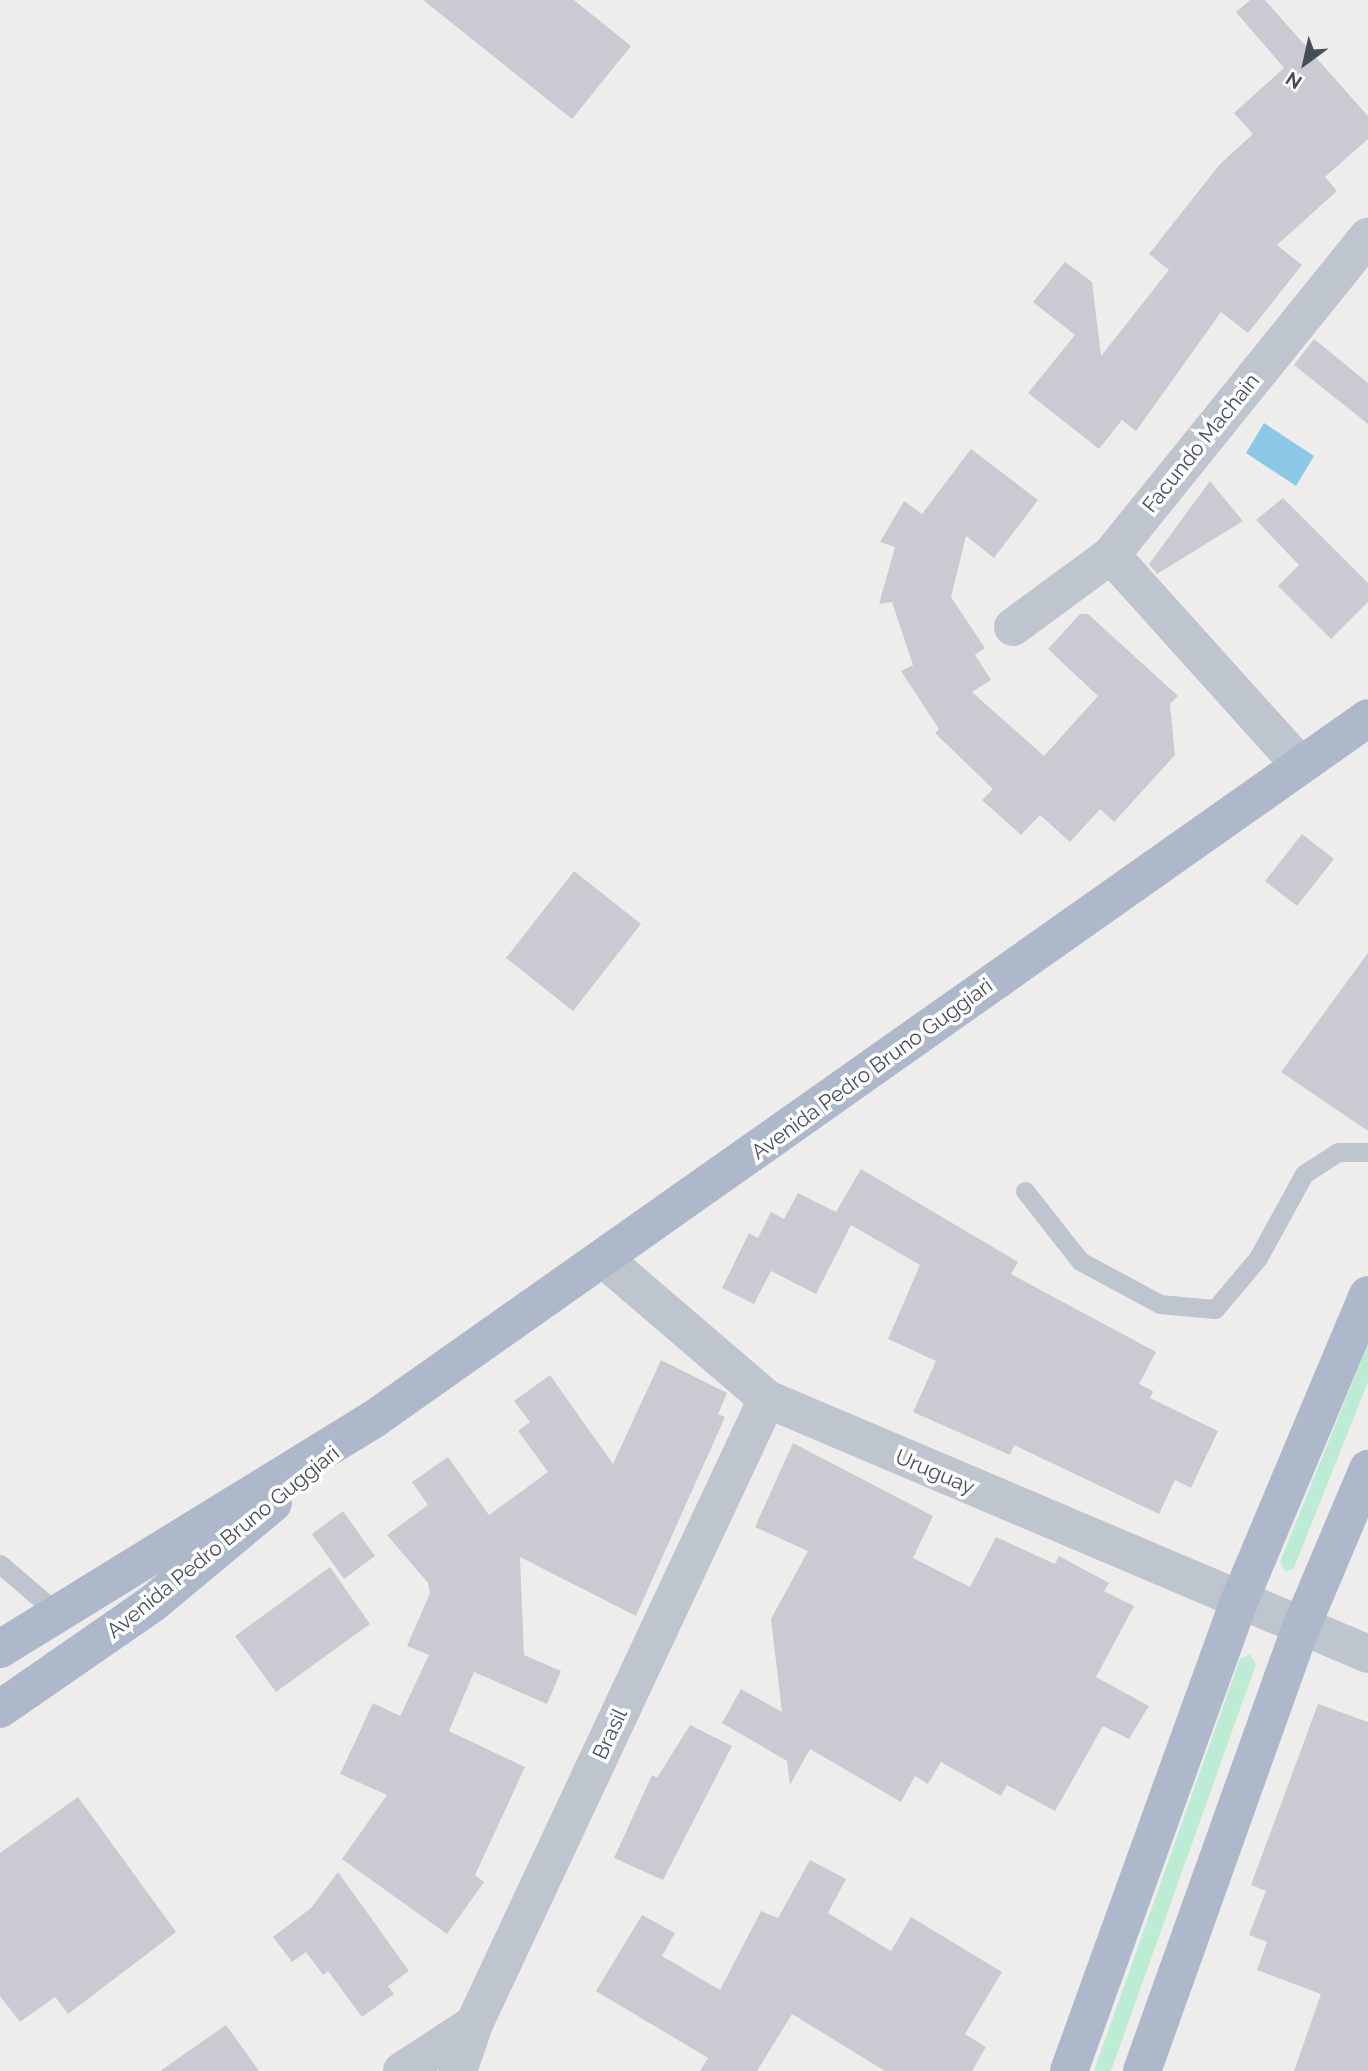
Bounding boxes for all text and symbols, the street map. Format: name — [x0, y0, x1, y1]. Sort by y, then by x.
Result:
north arrow — [1270, 28, 1340, 98]
text: N — [1281, 67, 1306, 94]
street label: Facundo Machain — [1137, 368, 1265, 518]
street label: Avenida Pedro Bruno Guggiari — [747, 973, 997, 1165]
street label: Avenida Pedro Bruno Guggiari — [102, 1440, 344, 1644]
street label: Uruguay — [892, 1444, 978, 1500]
street label: Brasil — [587, 1705, 633, 1763]

